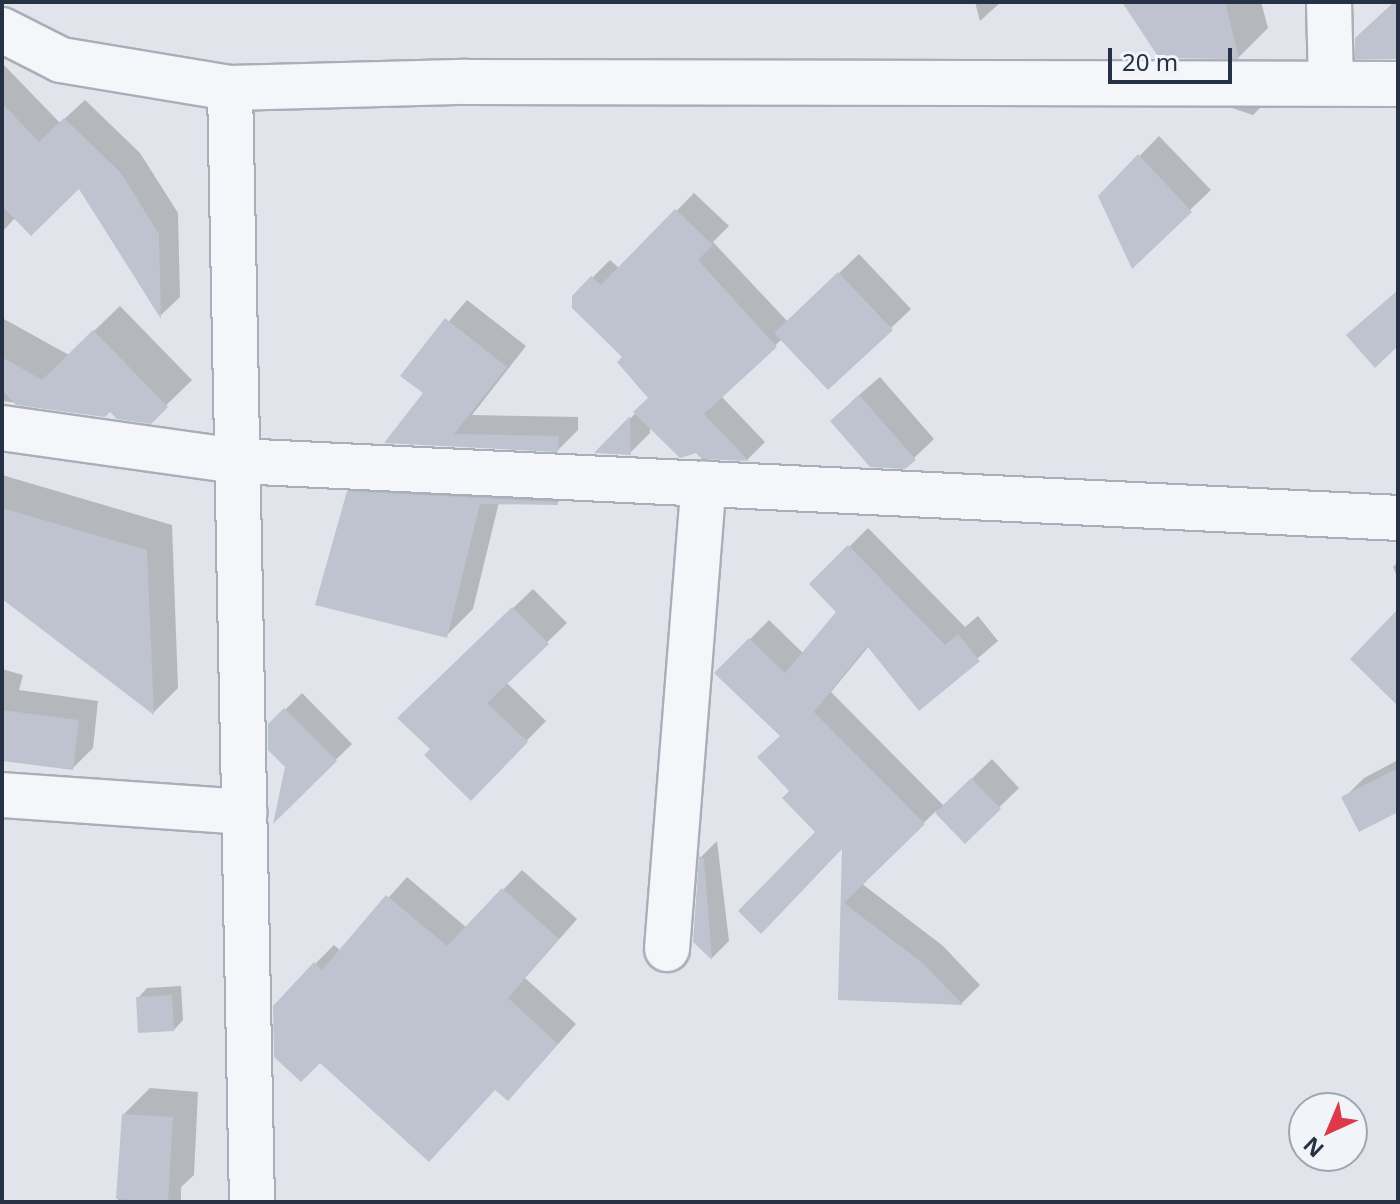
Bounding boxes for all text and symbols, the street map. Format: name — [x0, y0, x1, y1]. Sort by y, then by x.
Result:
scale bar — [1112, 32, 1236, 82]
text: 20 m — [1122, 45, 1178, 78]
north arrow — [1288, 1092, 1368, 1172]
text: N — [1296, 1131, 1330, 1165]

